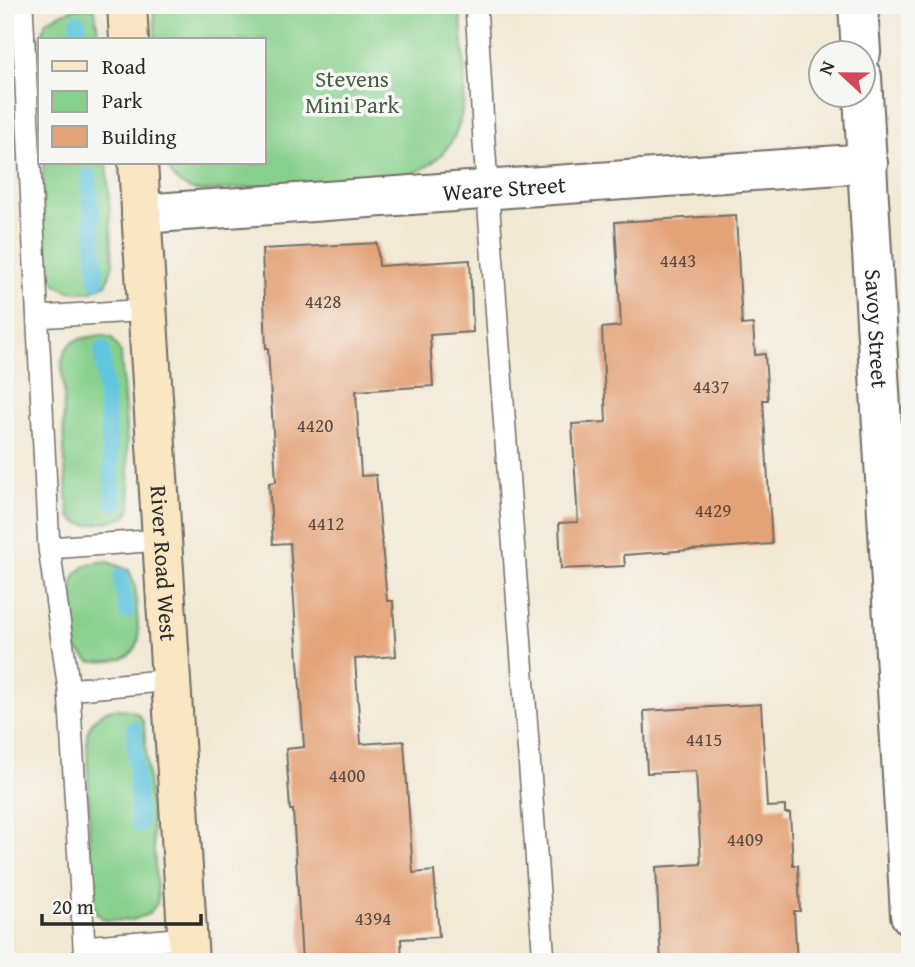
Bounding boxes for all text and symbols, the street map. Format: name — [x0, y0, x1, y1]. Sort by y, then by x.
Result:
legend — [38, 38, 266, 164]
north arrow — [806, 38, 876, 108]
text: Road — [102, 51, 147, 82]
text: N — [811, 56, 842, 79]
park label: Stevens Mini Park — [305, 62, 399, 121]
text: Park — [102, 85, 143, 116]
text: Building — [102, 121, 177, 152]
street label: Weare Street — [441, 167, 567, 209]
house number: 4443 — [660, 246, 696, 274]
street label: Savoy Street — [857, 268, 897, 389]
house number: 4428 — [305, 287, 341, 315]
house number: 4437 — [693, 372, 729, 400]
house number: 4420 — [297, 411, 333, 439]
street label: River Road West — [143, 484, 185, 642]
house number: 4429 — [695, 496, 731, 524]
house number: 4412 — [308, 509, 344, 537]
house number: 4415 — [686, 725, 722, 753]
house number: 4400 — [329, 761, 365, 789]
house number: 4409 — [727, 825, 763, 853]
scale bar — [42, 883, 201, 927]
text: 20 m — [52, 891, 94, 922]
house number: 4394 — [355, 904, 391, 932]

